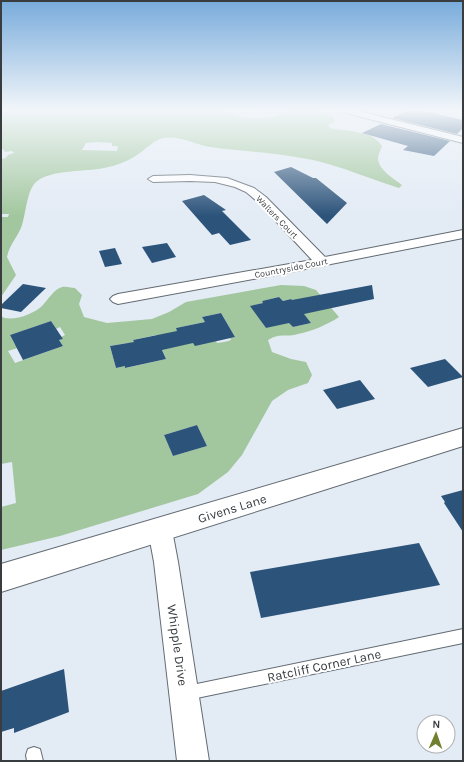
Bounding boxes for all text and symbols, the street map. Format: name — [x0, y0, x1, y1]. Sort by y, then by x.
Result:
street label: Walters Court — [254, 193, 300, 241]
street label: Countryside Court — [254, 256, 329, 280]
street label: Givens Lane — [196, 491, 269, 526]
street label: Whipple Drive — [164, 603, 191, 687]
street label: Ratcliff Corner Lane — [266, 646, 383, 685]
north arrow — [416, 714, 456, 754]
text: N — [432, 718, 441, 731]

